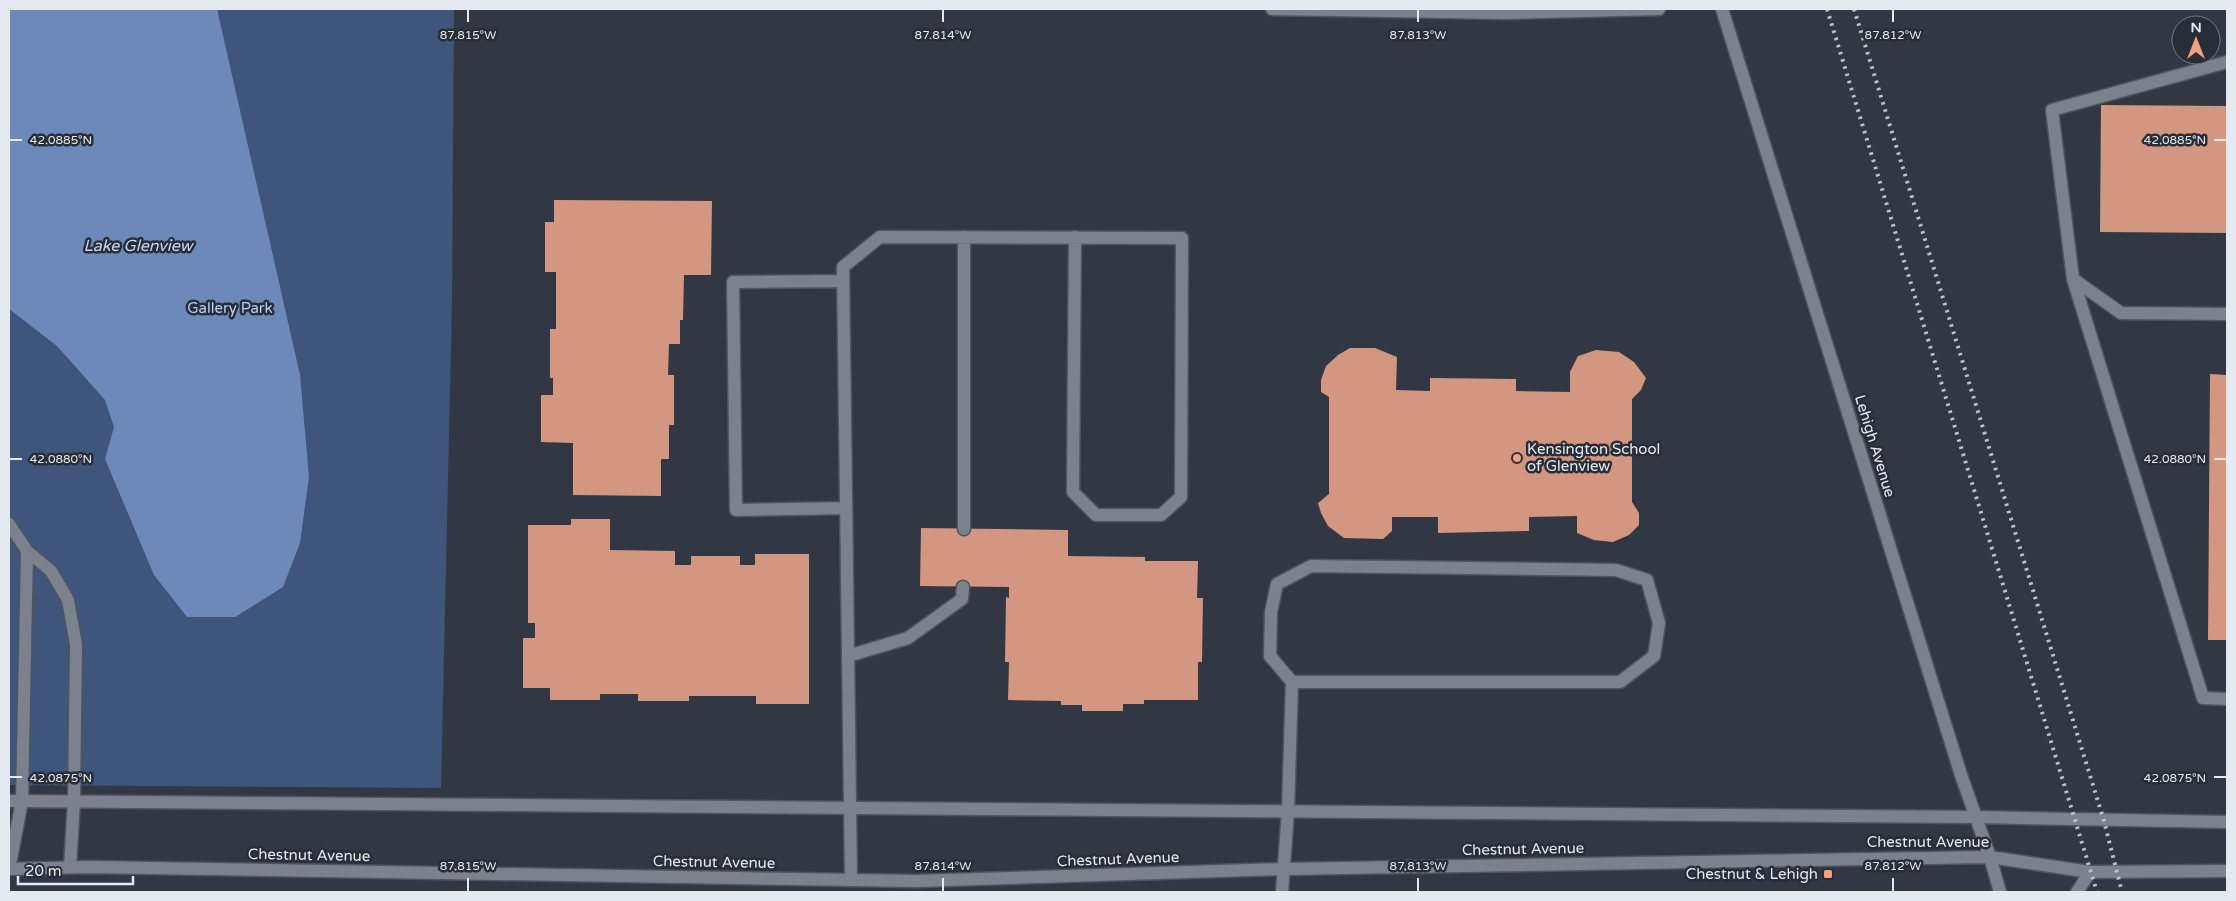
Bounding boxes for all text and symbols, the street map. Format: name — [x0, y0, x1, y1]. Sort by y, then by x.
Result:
north arrow — [2171, 15, 2221, 65]
text: N — [2190, 19, 2202, 36]
text: 87.815°W — [440, 28, 496, 42]
text: 87.814°W — [915, 28, 971, 42]
text: 87.813°W — [1390, 28, 1446, 42]
text: 87.812°W — [1865, 28, 1921, 42]
text: 42.0885°N — [30, 133, 92, 147]
text: 42.0885°N — [2144, 133, 2206, 147]
water label: Lake Glenview — [84, 236, 195, 256]
park label: Gallery Park — [187, 299, 273, 317]
street label: Lehigh Avenue — [1851, 393, 1899, 499]
place label: Kensington School of Glenview — [1527, 440, 1660, 475]
text: 42.0880°N — [30, 452, 92, 466]
marker: Kensington School of Glenview — [1511, 452, 1523, 464]
text: 42.0880°N — [2144, 452, 2206, 466]
text: 42.0875°N — [30, 771, 92, 785]
text: 42.0875°N — [2144, 771, 2206, 785]
street label: Chestnut Avenue — [1867, 833, 1989, 851]
street label: Chestnut Avenue — [1462, 839, 1584, 859]
street label: Chestnut Avenue — [248, 845, 370, 865]
street label: Chestnut Avenue — [1056, 848, 1180, 870]
street label: Chestnut Avenue — [653, 852, 775, 872]
scale bar — [18, 854, 132, 886]
text: 87.815°W — [440, 859, 496, 873]
text: 87.814°W — [915, 859, 971, 873]
text: 87.813°W — [1390, 859, 1446, 873]
text: 87.812°W — [1865, 859, 1921, 873]
text: 20 m — [25, 862, 62, 880]
place label: Chestnut & Lehigh — [1686, 865, 1818, 883]
marker: Chestnut & Lehigh — [1822, 868, 1834, 880]

